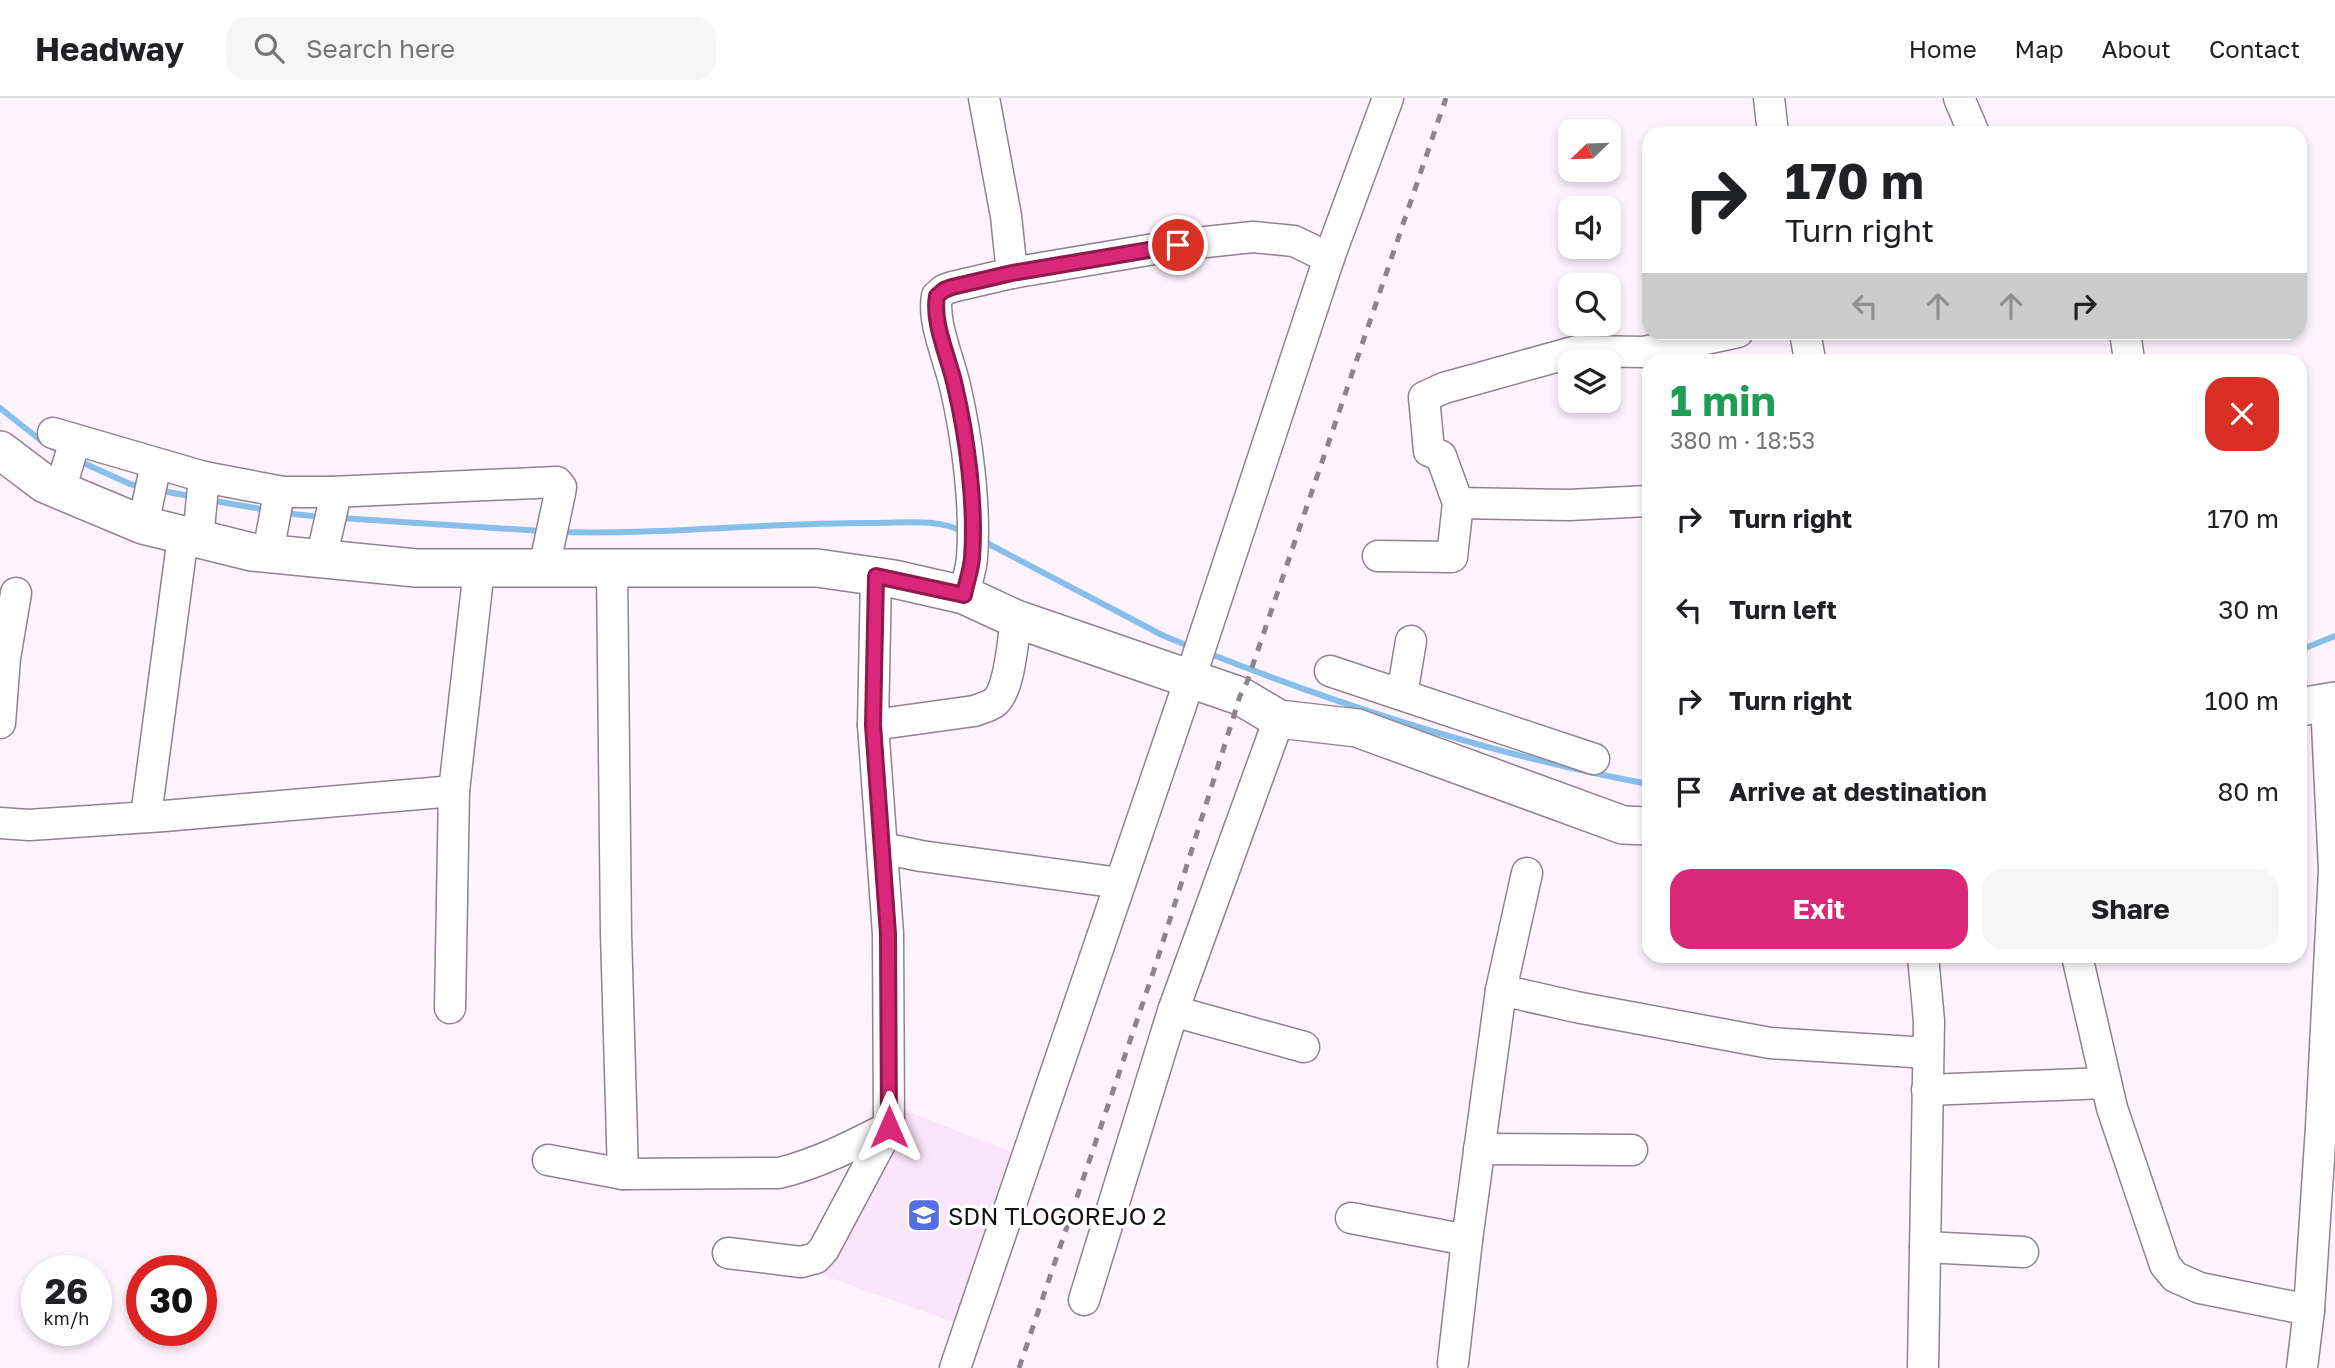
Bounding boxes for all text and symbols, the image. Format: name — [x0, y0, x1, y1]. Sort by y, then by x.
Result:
search box — [226, 17, 716, 80]
text: Headway — [35, 29, 184, 68]
icon: search — [250, 29, 288, 67]
text: Search here — [306, 33, 455, 64]
text: Home — [1909, 34, 1977, 63]
text: Map — [2015, 34, 2064, 63]
text: About — [2102, 34, 2171, 63]
text: Contact — [2209, 34, 2300, 63]
north arrow — [1558, 119, 1620, 182]
map controls — [1558, 119, 1621, 413]
text: 170 m — [1785, 151, 1924, 210]
icon: right — [1670, 154, 1761, 245]
button: sound — [1558, 196, 1621, 259]
text: Turn right — [1785, 211, 1934, 249]
pin — [1148, 215, 1208, 275]
icon: arrive — [1159, 226, 1197, 264]
button: search — [1558, 273, 1621, 336]
icon: left — [1846, 287, 1884, 325]
icon: ahead — [1919, 287, 1957, 325]
icon: ahead — [1992, 287, 2030, 325]
icon: right — [2065, 287, 2103, 325]
button: layers — [1558, 350, 1621, 413]
text: 1 min — [1670, 375, 1776, 425]
button: close — [2205, 377, 2279, 451]
text: 380 m · 18:53 — [1670, 426, 1815, 454]
icon: right — [1670, 500, 1708, 538]
text: Turn right — [1729, 503, 1852, 534]
text: 170 m — [2207, 503, 2279, 534]
icon: left — [1670, 591, 1708, 629]
text: Turn left — [1729, 594, 1837, 625]
text: 30 m — [2218, 594, 2279, 625]
icon: right — [1670, 682, 1708, 720]
text: Turn right — [1729, 685, 1852, 716]
text: 100 m — [2205, 685, 2279, 716]
icon: arrive — [1670, 773, 1708, 811]
text: Arrive at destination — [1729, 776, 1987, 807]
text: 80 m — [2218, 776, 2279, 807]
button: Exit — [1670, 869, 1968, 949]
button: Share — [1982, 869, 2279, 949]
position arrow — [852, 1090, 926, 1164]
school or university icon: SDN TLOGOREJO 2 — [905, 1196, 943, 1234]
place label: SDN TLOGOREJO 2 — [948, 1201, 1166, 1230]
speed limit sign: 30 — [126, 1255, 217, 1346]
text: 26 — [45, 1270, 88, 1312]
text: km/h — [44, 1307, 89, 1329]

